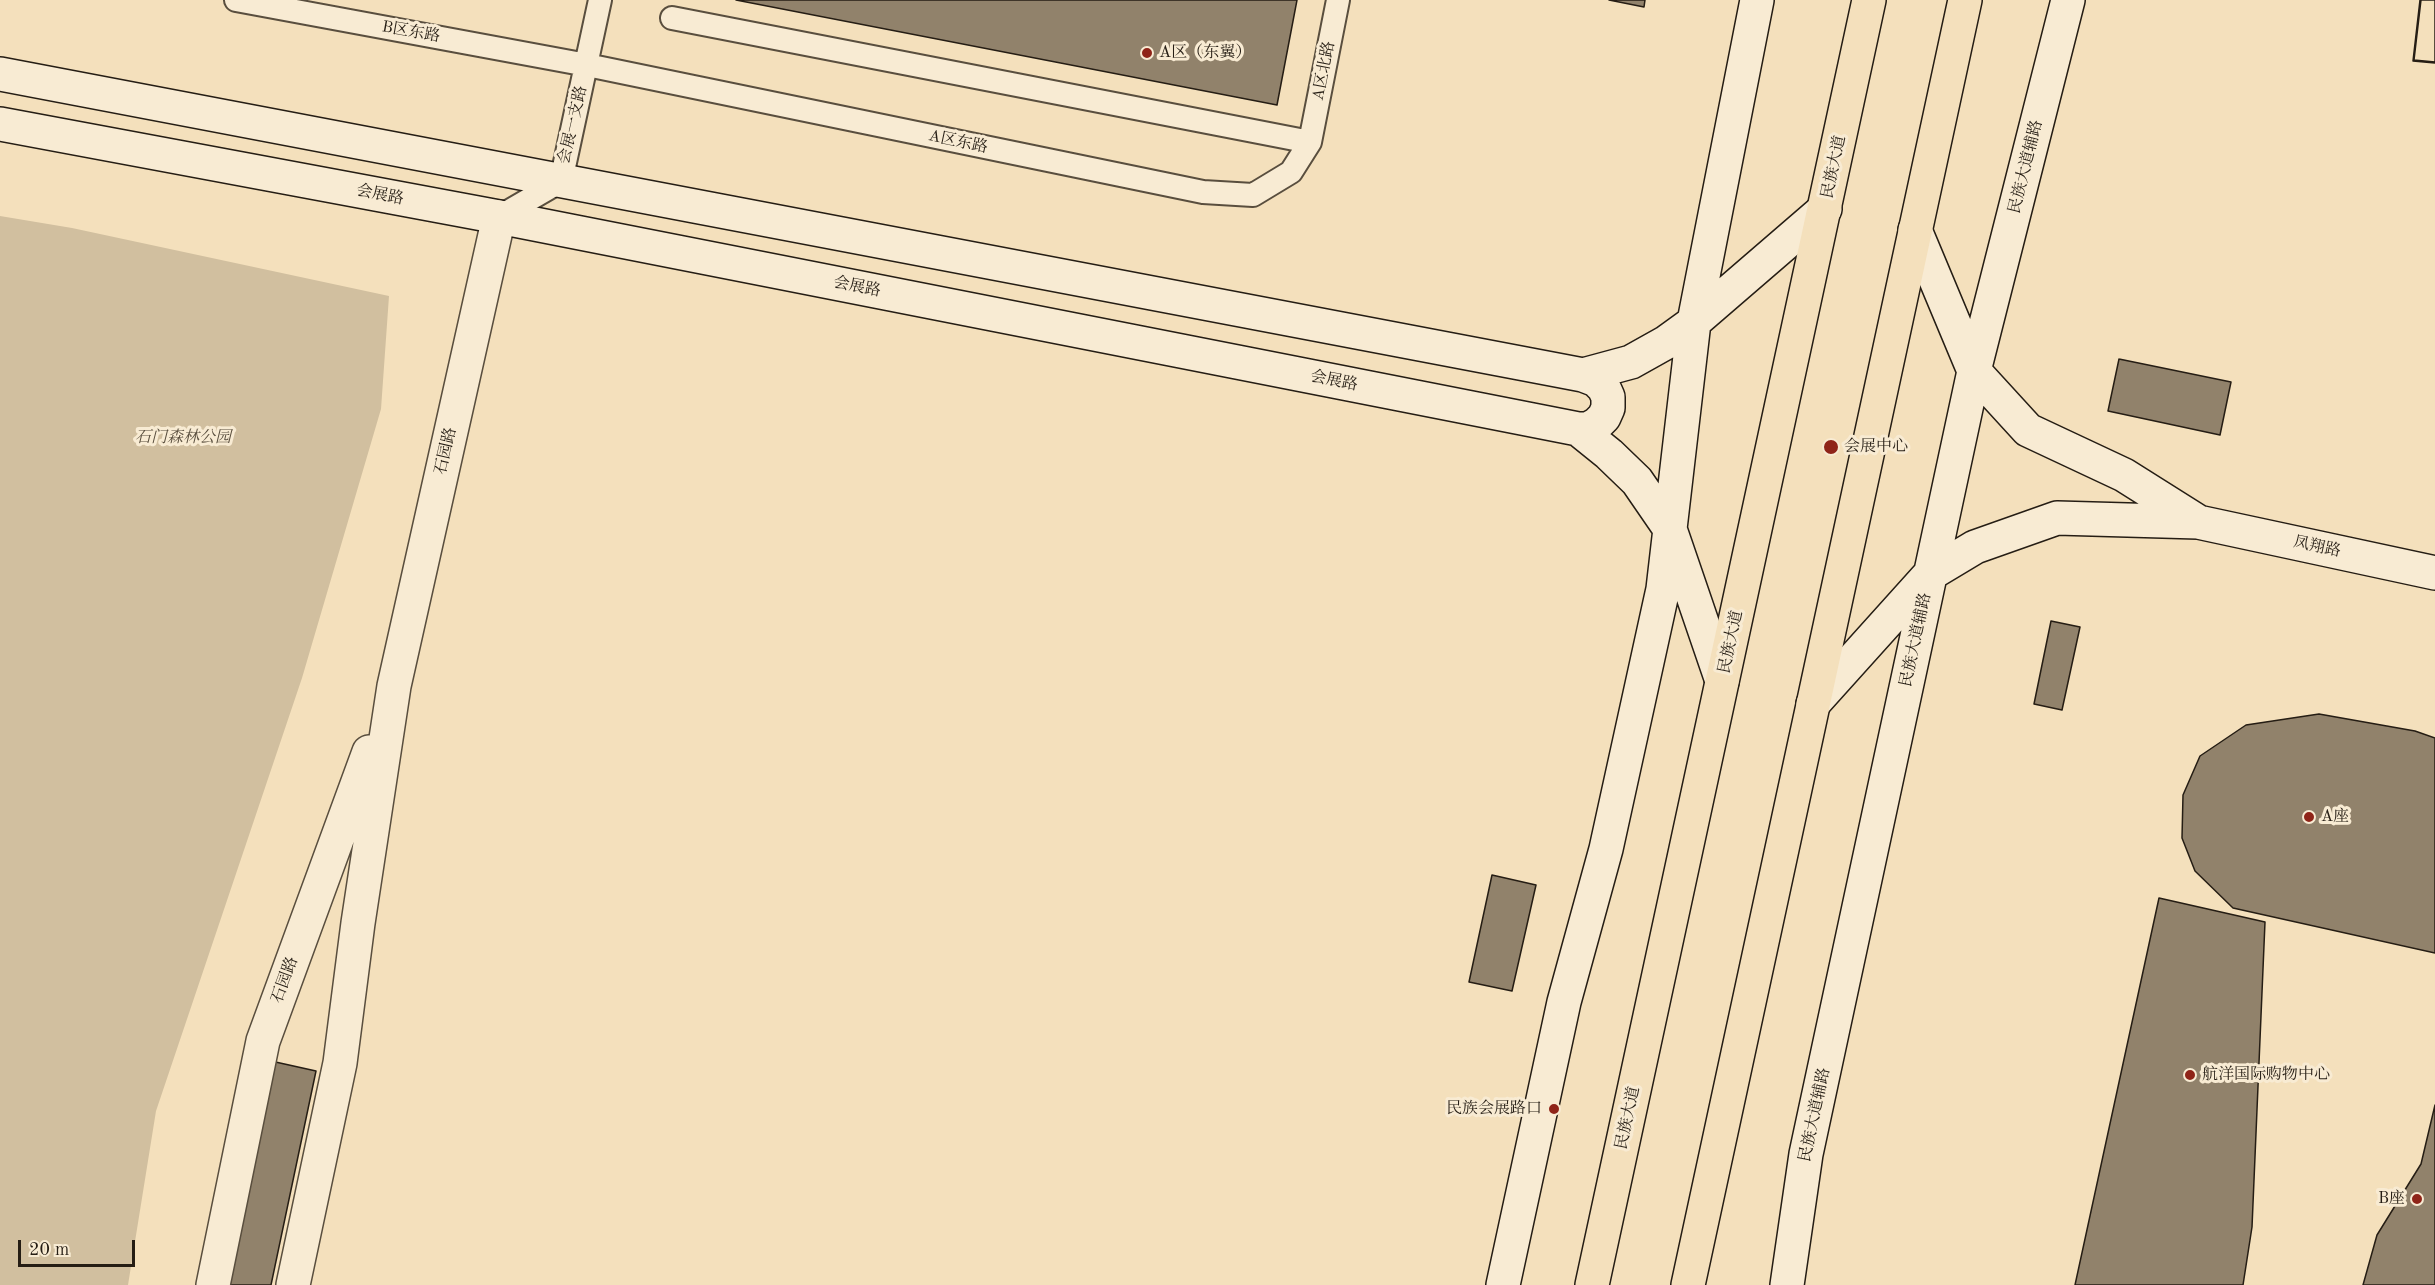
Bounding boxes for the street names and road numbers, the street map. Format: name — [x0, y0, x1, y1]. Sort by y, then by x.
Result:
street label: B区东路 — [380, 17, 442, 47]
street label: A区北路 — [1309, 40, 1339, 102]
street label: 会展一支路 — [555, 84, 591, 166]
street label: 民族大道辅路 — [2005, 118, 2047, 216]
street label: A区东路 — [927, 126, 989, 158]
street label: 民族大道 — [1818, 134, 1850, 200]
street label: 会展路 — [355, 181, 405, 209]
street label: 会展路 — [832, 273, 882, 301]
street label: 会展路 — [1309, 367, 1359, 395]
street label: 石园路 — [431, 425, 461, 477]
street label: 凤翔路 — [2292, 533, 2342, 561]
street label: 民族大道辅路 — [1897, 591, 1935, 689]
street label: 民族大道 — [1715, 609, 1747, 675]
street label: 石园路 — [268, 954, 302, 1006]
street label: 民族大道辅路 — [1796, 1066, 1834, 1164]
street label: 民族大道 — [1612, 1085, 1644, 1151]

